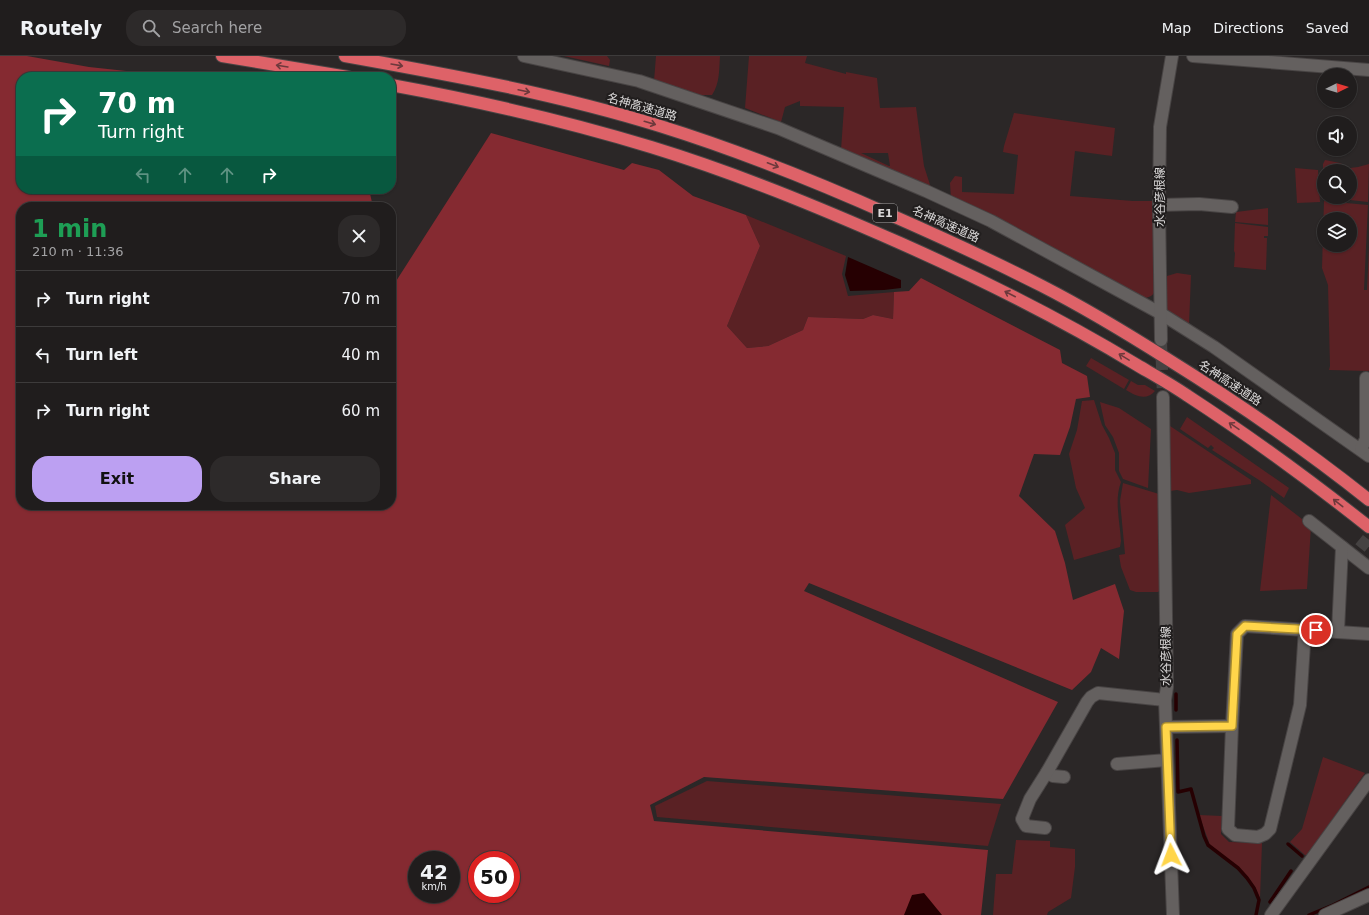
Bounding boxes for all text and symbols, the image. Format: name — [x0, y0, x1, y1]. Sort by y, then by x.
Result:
search box — [126, 10, 406, 46]
text: Routely — [20, 17, 102, 39]
icon: search — [140, 17, 162, 39]
text: Search here — [172, 19, 262, 37]
text: Map — [1162, 20, 1191, 36]
text: Directions — [1213, 20, 1284, 36]
text: Saved — [1306, 20, 1349, 36]
one-way arrow — [276, 62, 289, 70]
one-way arrow — [390, 62, 403, 70]
north arrow — [1317, 68, 1357, 108]
map controls — [1317, 68, 1357, 252]
text: 70 m — [98, 87, 176, 120]
icon: right — [32, 88, 84, 140]
one-way arrow — [517, 88, 530, 96]
street label: 名神高速道路 — [605, 90, 679, 124]
button: sound — [1317, 116, 1357, 156]
one-way arrow — [643, 120, 656, 128]
text: Turn right — [98, 121, 184, 142]
one-way arrow — [767, 162, 779, 170]
icon: left — [132, 164, 154, 186]
icon: ahead — [174, 164, 196, 186]
icon: ahead — [216, 164, 238, 186]
icon: right — [258, 164, 280, 186]
button: search — [1317, 164, 1357, 204]
street label: 水谷彦根線 — [1153, 167, 1167, 227]
street label: 名神高速道路 — [910, 203, 982, 245]
road number: E1 — [873, 204, 897, 222]
button: layers — [1317, 212, 1357, 252]
text: 1 min — [32, 215, 107, 243]
button: close — [338, 215, 380, 257]
text: 210 m · 11:36 — [32, 244, 123, 259]
icon: right — [32, 288, 54, 310]
text: Turn right — [66, 290, 150, 308]
text: 70 m — [342, 290, 380, 308]
one-way arrow — [1004, 290, 1016, 297]
icon: left — [32, 344, 54, 366]
text: Turn left — [66, 346, 138, 364]
text: 40 m — [342, 346, 380, 364]
one-way arrow — [1118, 352, 1130, 360]
street label: 名神高速道路 — [1196, 358, 1264, 408]
icon: right — [32, 400, 54, 422]
text: Turn right — [66, 402, 150, 420]
text: 60 m — [342, 402, 380, 420]
one-way arrow — [1228, 422, 1239, 430]
button: Exit — [32, 456, 202, 502]
button: Share — [210, 456, 380, 502]
one-way arrow — [1333, 499, 1344, 507]
pin — [1299, 613, 1333, 647]
icon: arrive — [1305, 619, 1327, 641]
street label: 水谷彦根線 — [1159, 626, 1173, 686]
position arrow — [1150, 834, 1192, 876]
speed limit sign: 50 — [468, 851, 520, 903]
text: 42 — [420, 860, 448, 884]
text: km/h — [421, 881, 447, 892]

